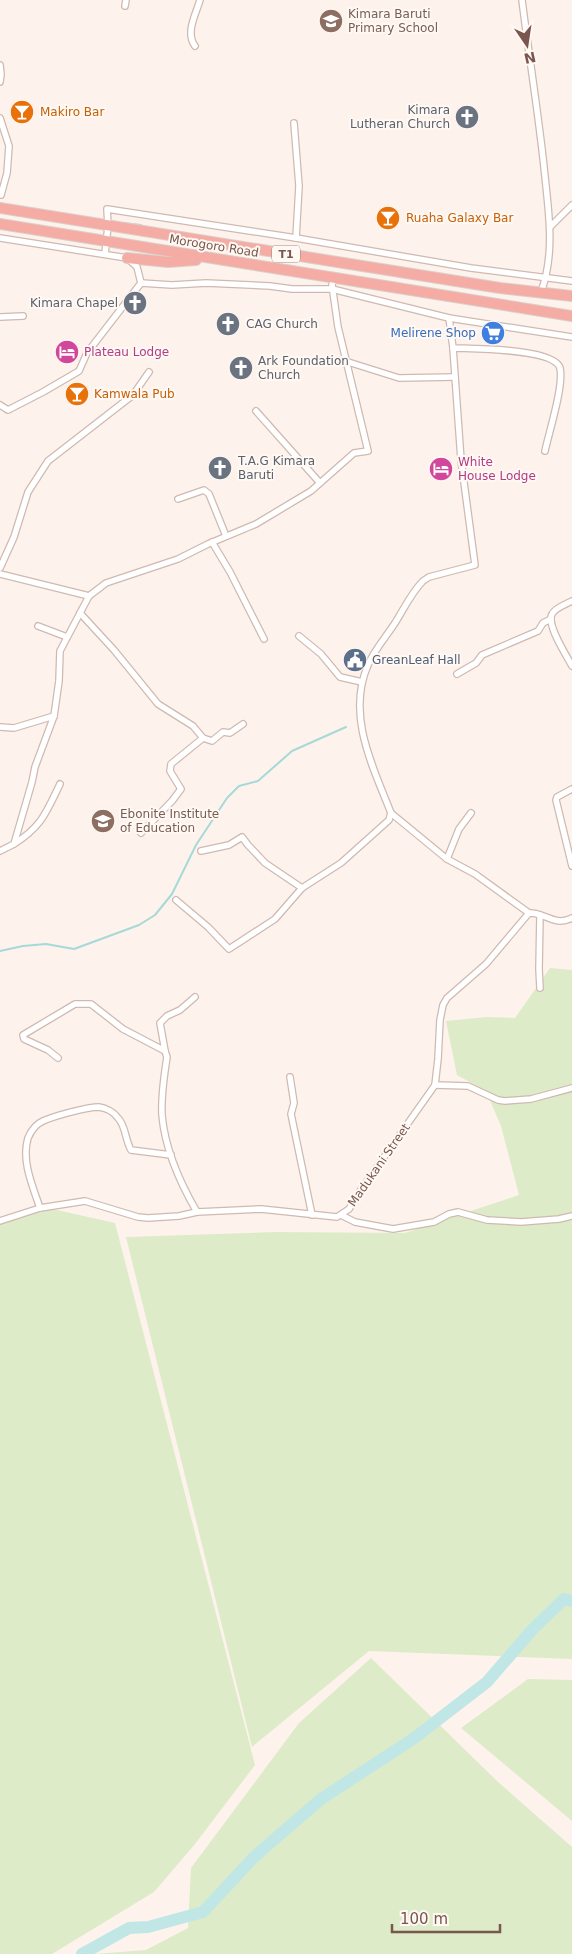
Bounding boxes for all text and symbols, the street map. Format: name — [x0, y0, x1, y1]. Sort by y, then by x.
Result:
place label: Kimara Baruti Primary School — [348, 7, 438, 35]
school or university icon: Kimara Baruti Primary School — [318, 8, 344, 34]
north arrow — [502, 20, 552, 70]
text: N — [522, 49, 537, 67]
bar icon: Makiro Bar — [9, 99, 35, 125]
place label: Kimara Lutheran Church — [350, 103, 450, 131]
church icon: Kimara Lutheran Church — [454, 104, 480, 130]
place label: Makiro Bar — [40, 105, 104, 119]
bar icon: Ruaha Galaxy Bar — [375, 205, 401, 231]
place label: Ruaha Galaxy Bar — [406, 211, 513, 225]
street label: Morogoro Road — [168, 232, 260, 260]
road number: T1 — [272, 245, 300, 262]
church icon: Kimara Chapel — [122, 290, 148, 316]
place label: Kimara Chapel — [30, 296, 118, 310]
church icon: CAG Church — [215, 311, 241, 337]
place label: CAG Church — [246, 317, 318, 331]
supermarket icon: Melirene Shop — [480, 320, 506, 346]
place label: Melirene Shop — [391, 326, 476, 340]
hotel icon: Plateau Lodge — [54, 339, 80, 365]
place label: Plateau Lodge — [84, 345, 169, 359]
place label: Ark Foundation Church — [258, 354, 349, 382]
church icon: Ark Foundation Church — [228, 355, 254, 381]
bar icon: Kamwala Pub — [64, 381, 90, 407]
place label: Kamwala Pub — [94, 387, 175, 401]
place label: T.A.G Kimara Baruti — [237, 454, 315, 482]
church icon: T.A.G Kimara Baruti — [207, 455, 233, 481]
place label: White House Lodge — [458, 455, 536, 483]
hotel icon: White House Lodge — [428, 456, 454, 482]
public building icon: GreanLeaf Hall — [342, 647, 368, 673]
place label: GreanLeaf Hall — [372, 653, 461, 667]
place label: Ebonite Institute of Education — [120, 807, 219, 835]
school or university icon: Ebonite Institute of Education — [90, 808, 116, 834]
street label: Madukani Street — [345, 1121, 413, 1209]
scale bar — [392, 1902, 500, 1934]
text: 100 m — [400, 1910, 448, 1928]

